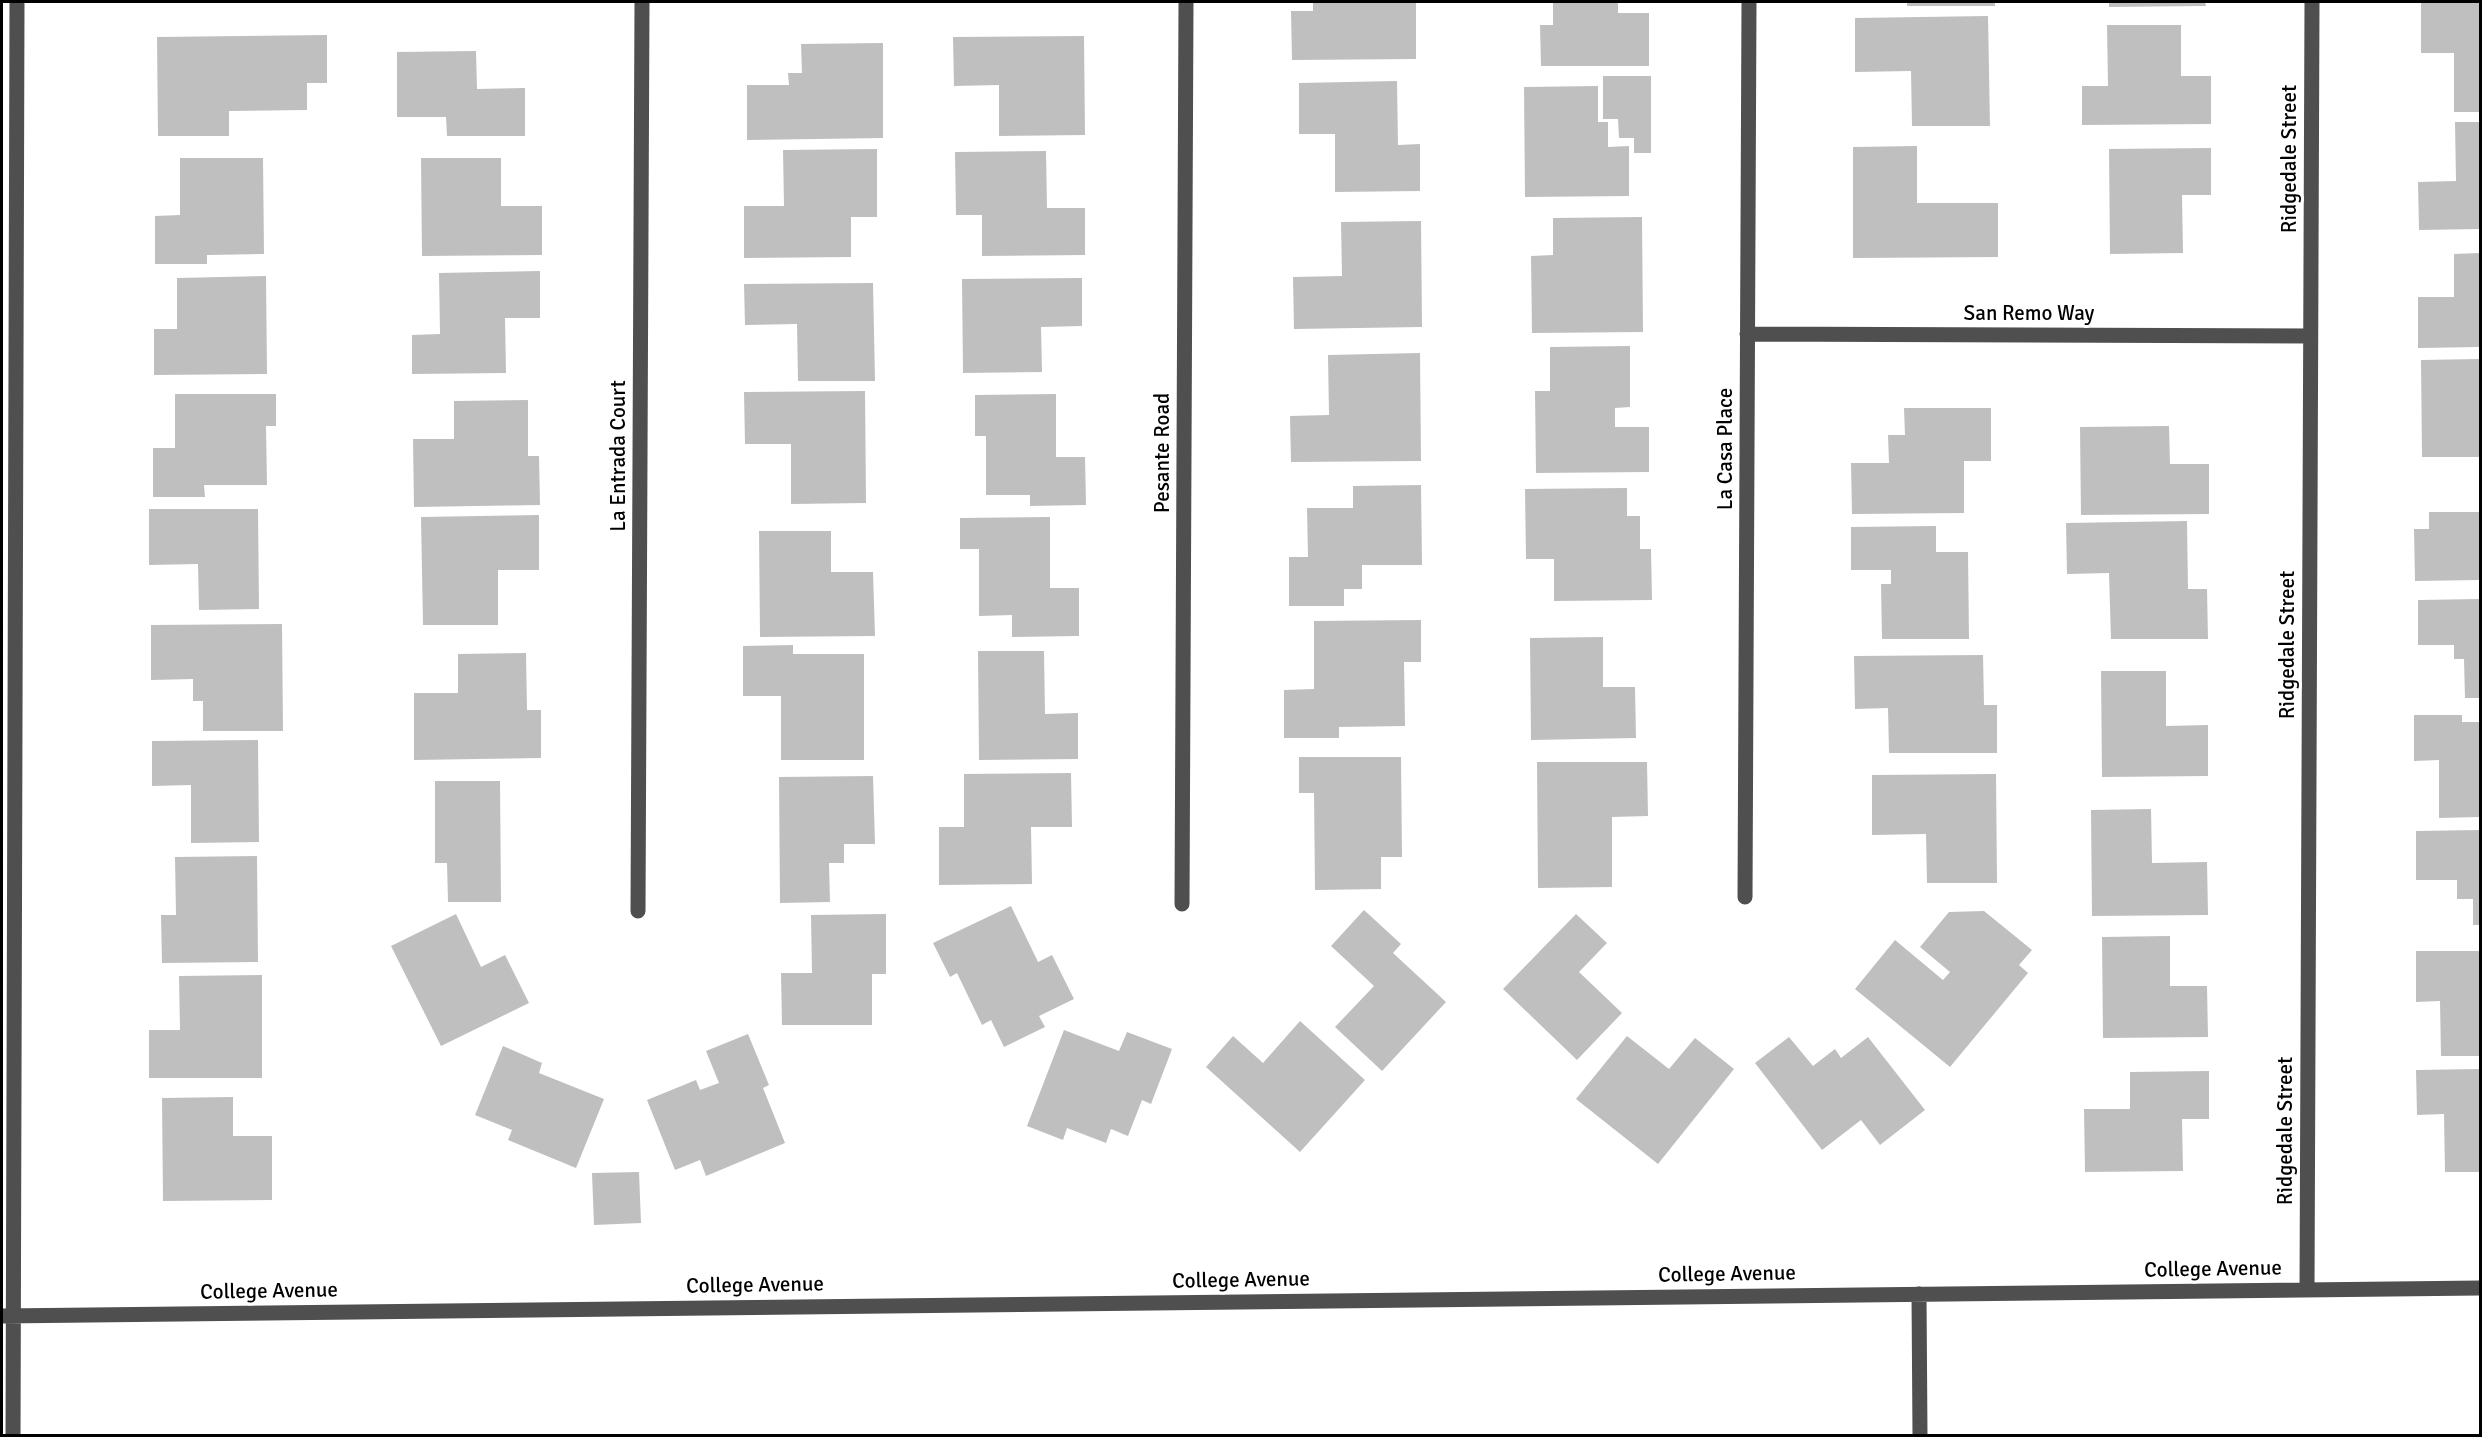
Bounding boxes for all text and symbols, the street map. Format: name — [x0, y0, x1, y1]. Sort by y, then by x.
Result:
street label: Ridgedale Street — [2277, 85, 2303, 233]
street label: San Remo Way — [1964, 301, 2094, 327]
street label: La Entrada Court — [606, 380, 632, 532]
street label: La Casa Place — [1713, 388, 1739, 510]
street label: Pesante Road — [1150, 393, 1176, 513]
street label: Ridgedale Street — [2275, 571, 2301, 719]
street label: Ridgedale Street — [2273, 1057, 2299, 1205]
street label: College Avenue — [2144, 1256, 2282, 1284]
street label: College Avenue — [1658, 1261, 1796, 1289]
street label: College Avenue — [1172, 1267, 1310, 1295]
street label: College Avenue — [686, 1272, 824, 1300]
street label: College Avenue — [200, 1278, 338, 1306]

